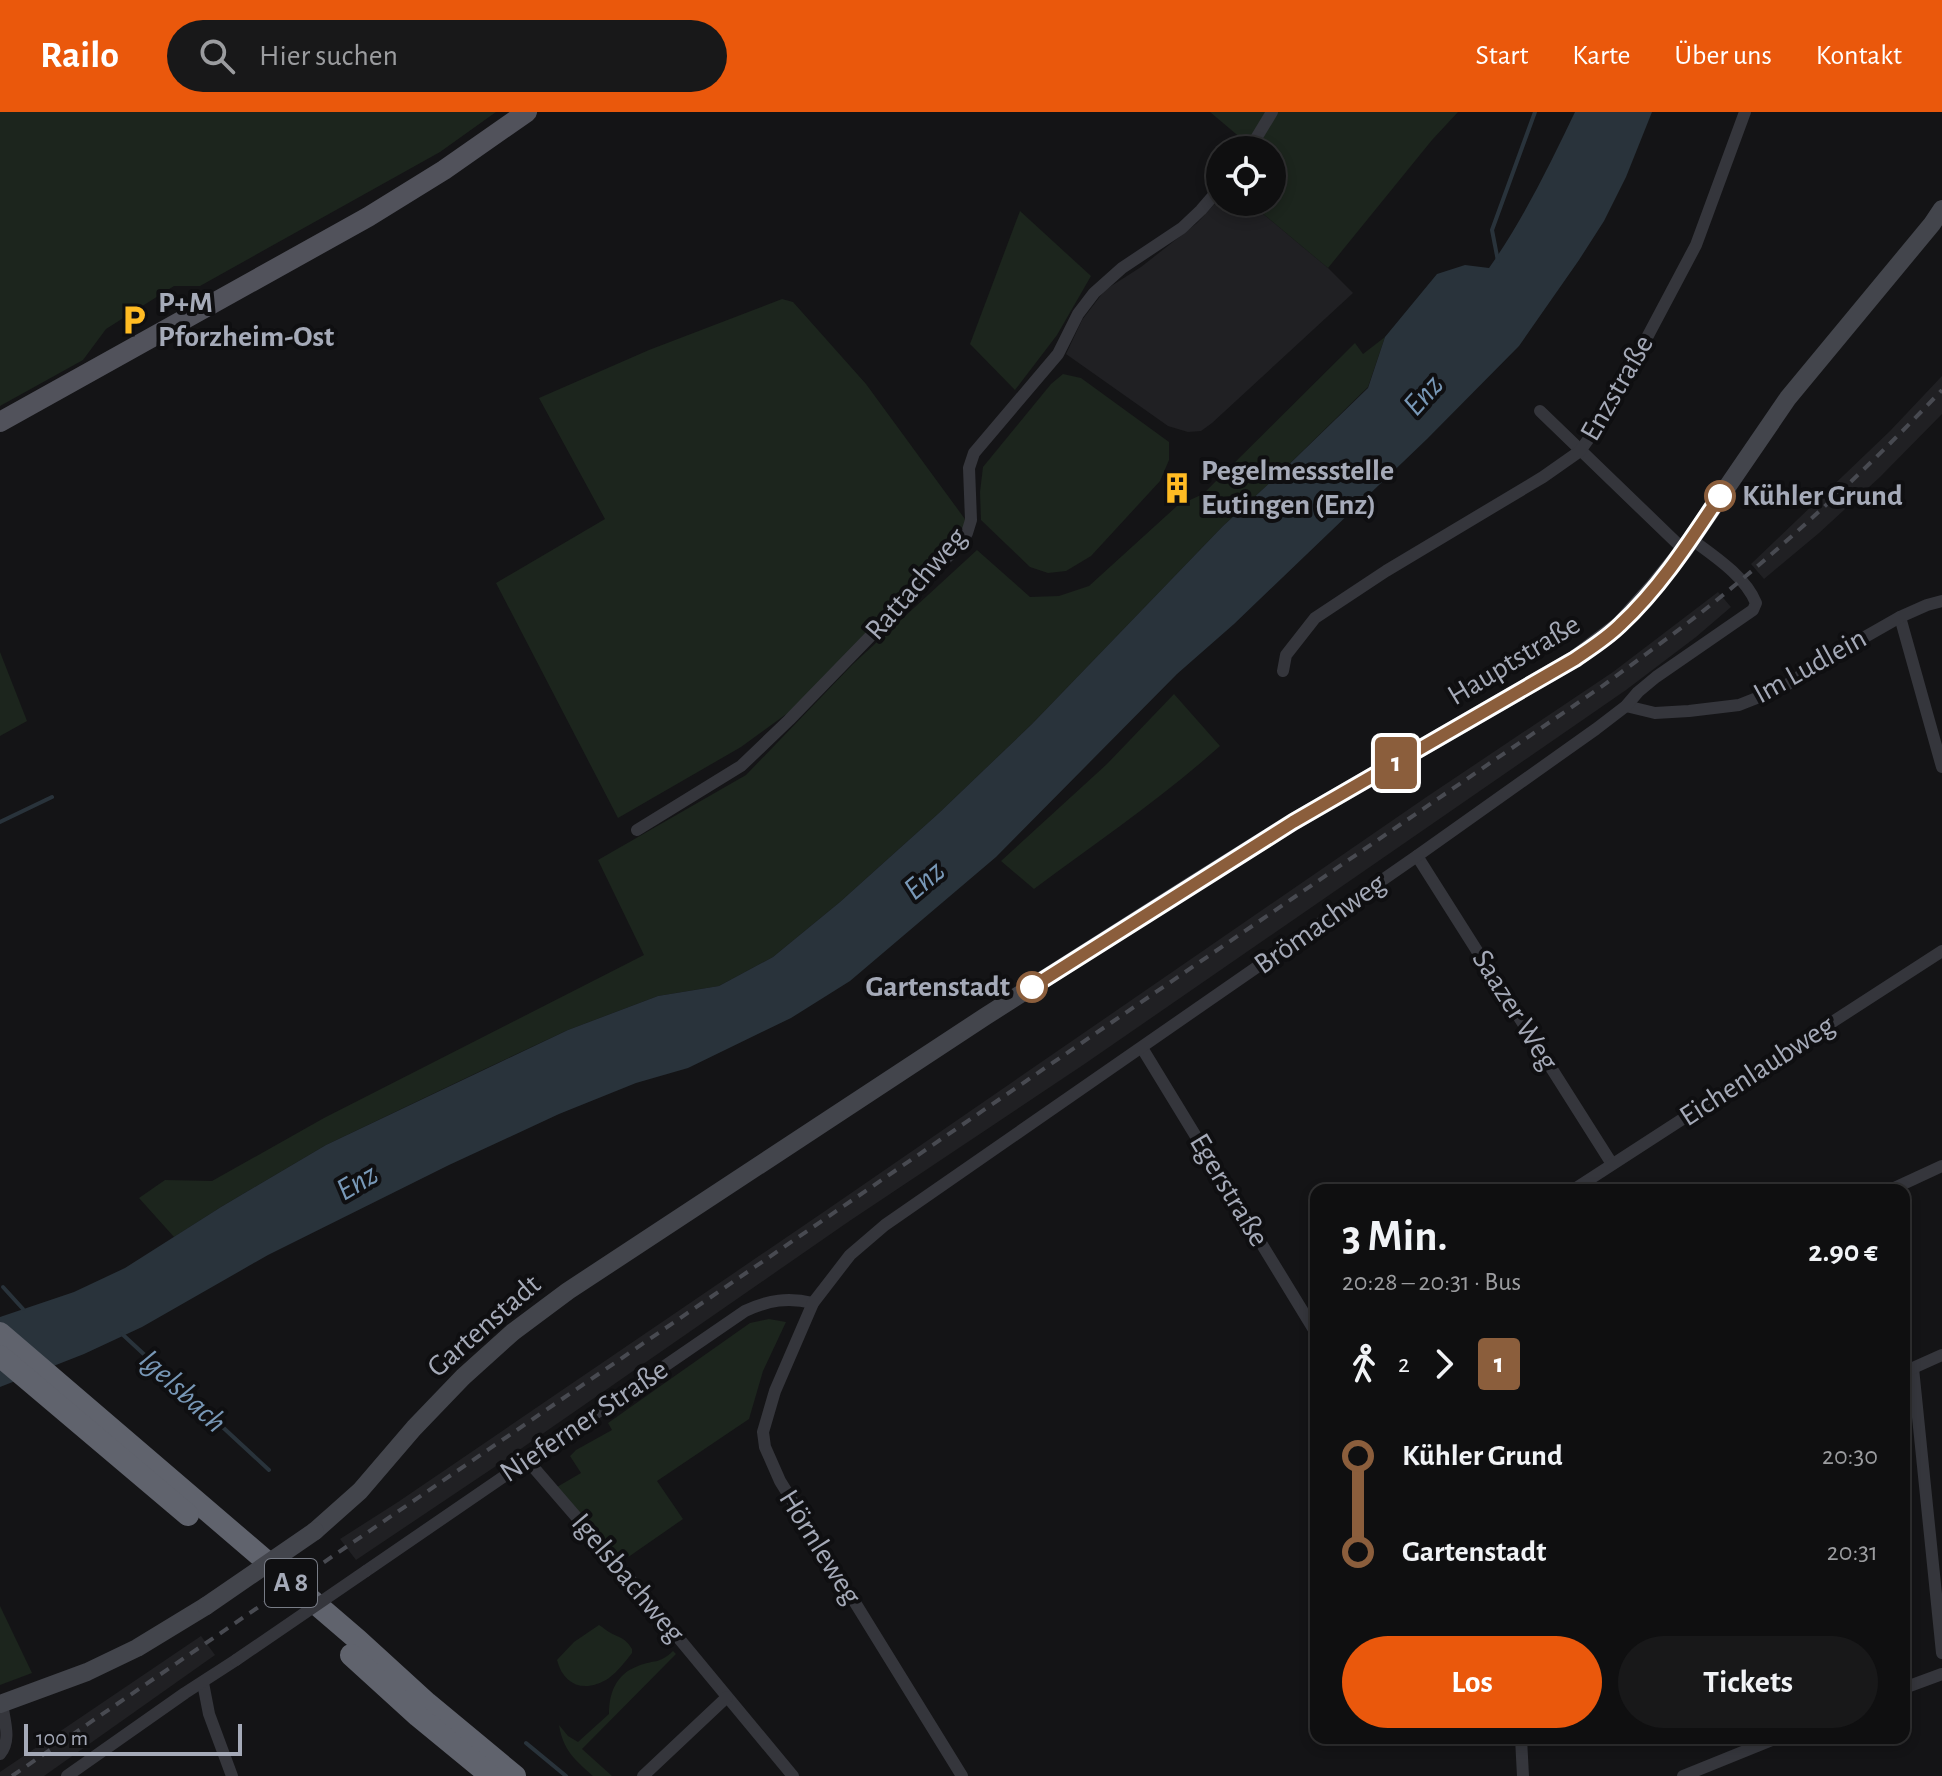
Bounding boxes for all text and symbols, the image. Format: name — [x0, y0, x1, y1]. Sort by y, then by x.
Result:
search box — [167, 20, 727, 92]
icon: search — [195, 34, 239, 78]
text: Railo — [40, 37, 119, 75]
text: Hier suchen — [259, 41, 398, 71]
text: Start — [1476, 42, 1528, 70]
text: Karte — [1572, 42, 1631, 70]
text: Über uns — [1675, 42, 1772, 70]
text: Kontakt — [1816, 42, 1902, 70]
map controls — [1206, 136, 1286, 216]
button: locate — [1206, 136, 1286, 216]
place label: P+M Pforzheim-Ost — [158, 288, 334, 352]
parking icon: P+M Pforzheim-Ost — [117, 303, 151, 337]
street label: Enzstraße — [1575, 330, 1659, 446]
water label: Enz — [1397, 369, 1449, 421]
place label: Pegelmessstelle Eutingen (Enz) — [1201, 456, 1394, 520]
building icon: Pegelmessstelle Eutingen (Enz) — [1160, 471, 1194, 505]
marker: Kühler Grund — [1705, 481, 1735, 511]
place label: Kühler Grund — [1742, 481, 1903, 511]
street label: Rattachweg — [860, 522, 973, 646]
street label: Hauptstraße — [1443, 609, 1585, 711]
street label: Im Ludlein — [1749, 623, 1871, 709]
line badge: 1 — [1370, 737, 1422, 789]
text: 1 — [1391, 749, 1401, 777]
water label: Enz — [897, 854, 951, 906]
street label: Brömachweg — [1249, 868, 1391, 980]
street label: Saazer Weg — [1466, 945, 1564, 1076]
place label: Gartenstadt — [866, 972, 1010, 1002]
marker: Gartenstadt — [1017, 972, 1047, 1002]
street label: Eichenlaubweg — [1674, 1010, 1840, 1132]
street label: Egerstraße — [1184, 1128, 1274, 1252]
water label: Enz — [331, 1158, 383, 1206]
text: 3 Min. — [1342, 1215, 1448, 1259]
text: 2.90 € — [1808, 1237, 1878, 1267]
street label: Gartenstadt — [422, 1269, 547, 1383]
text: 20:28 – 20:31 · Bus — [1342, 1269, 1521, 1295]
icon: walk — [1342, 1342, 1386, 1386]
icon: forward — [1422, 1342, 1466, 1386]
water label: Igelsbach — [133, 1343, 233, 1439]
text: 1 — [1494, 1350, 1504, 1378]
text: 2 — [1398, 1351, 1410, 1377]
street label: Nieferner Straße — [495, 1354, 673, 1488]
text: Kühler Grund — [1402, 1441, 1563, 1471]
text: 20:30 — [1822, 1443, 1878, 1469]
street label: Hörnleweg — [773, 1484, 867, 1610]
street label: Igelsbachweg — [566, 1508, 691, 1648]
text: Gartenstadt — [1402, 1537, 1546, 1567]
text: 20:31 — [1827, 1539, 1878, 1565]
road number: A 8 — [265, 1559, 317, 1607]
button: Los — [1342, 1636, 1602, 1728]
button: Tickets — [1618, 1636, 1878, 1728]
scale bar — [24, 1720, 242, 1756]
text: 100 m — [36, 1727, 88, 1749]

